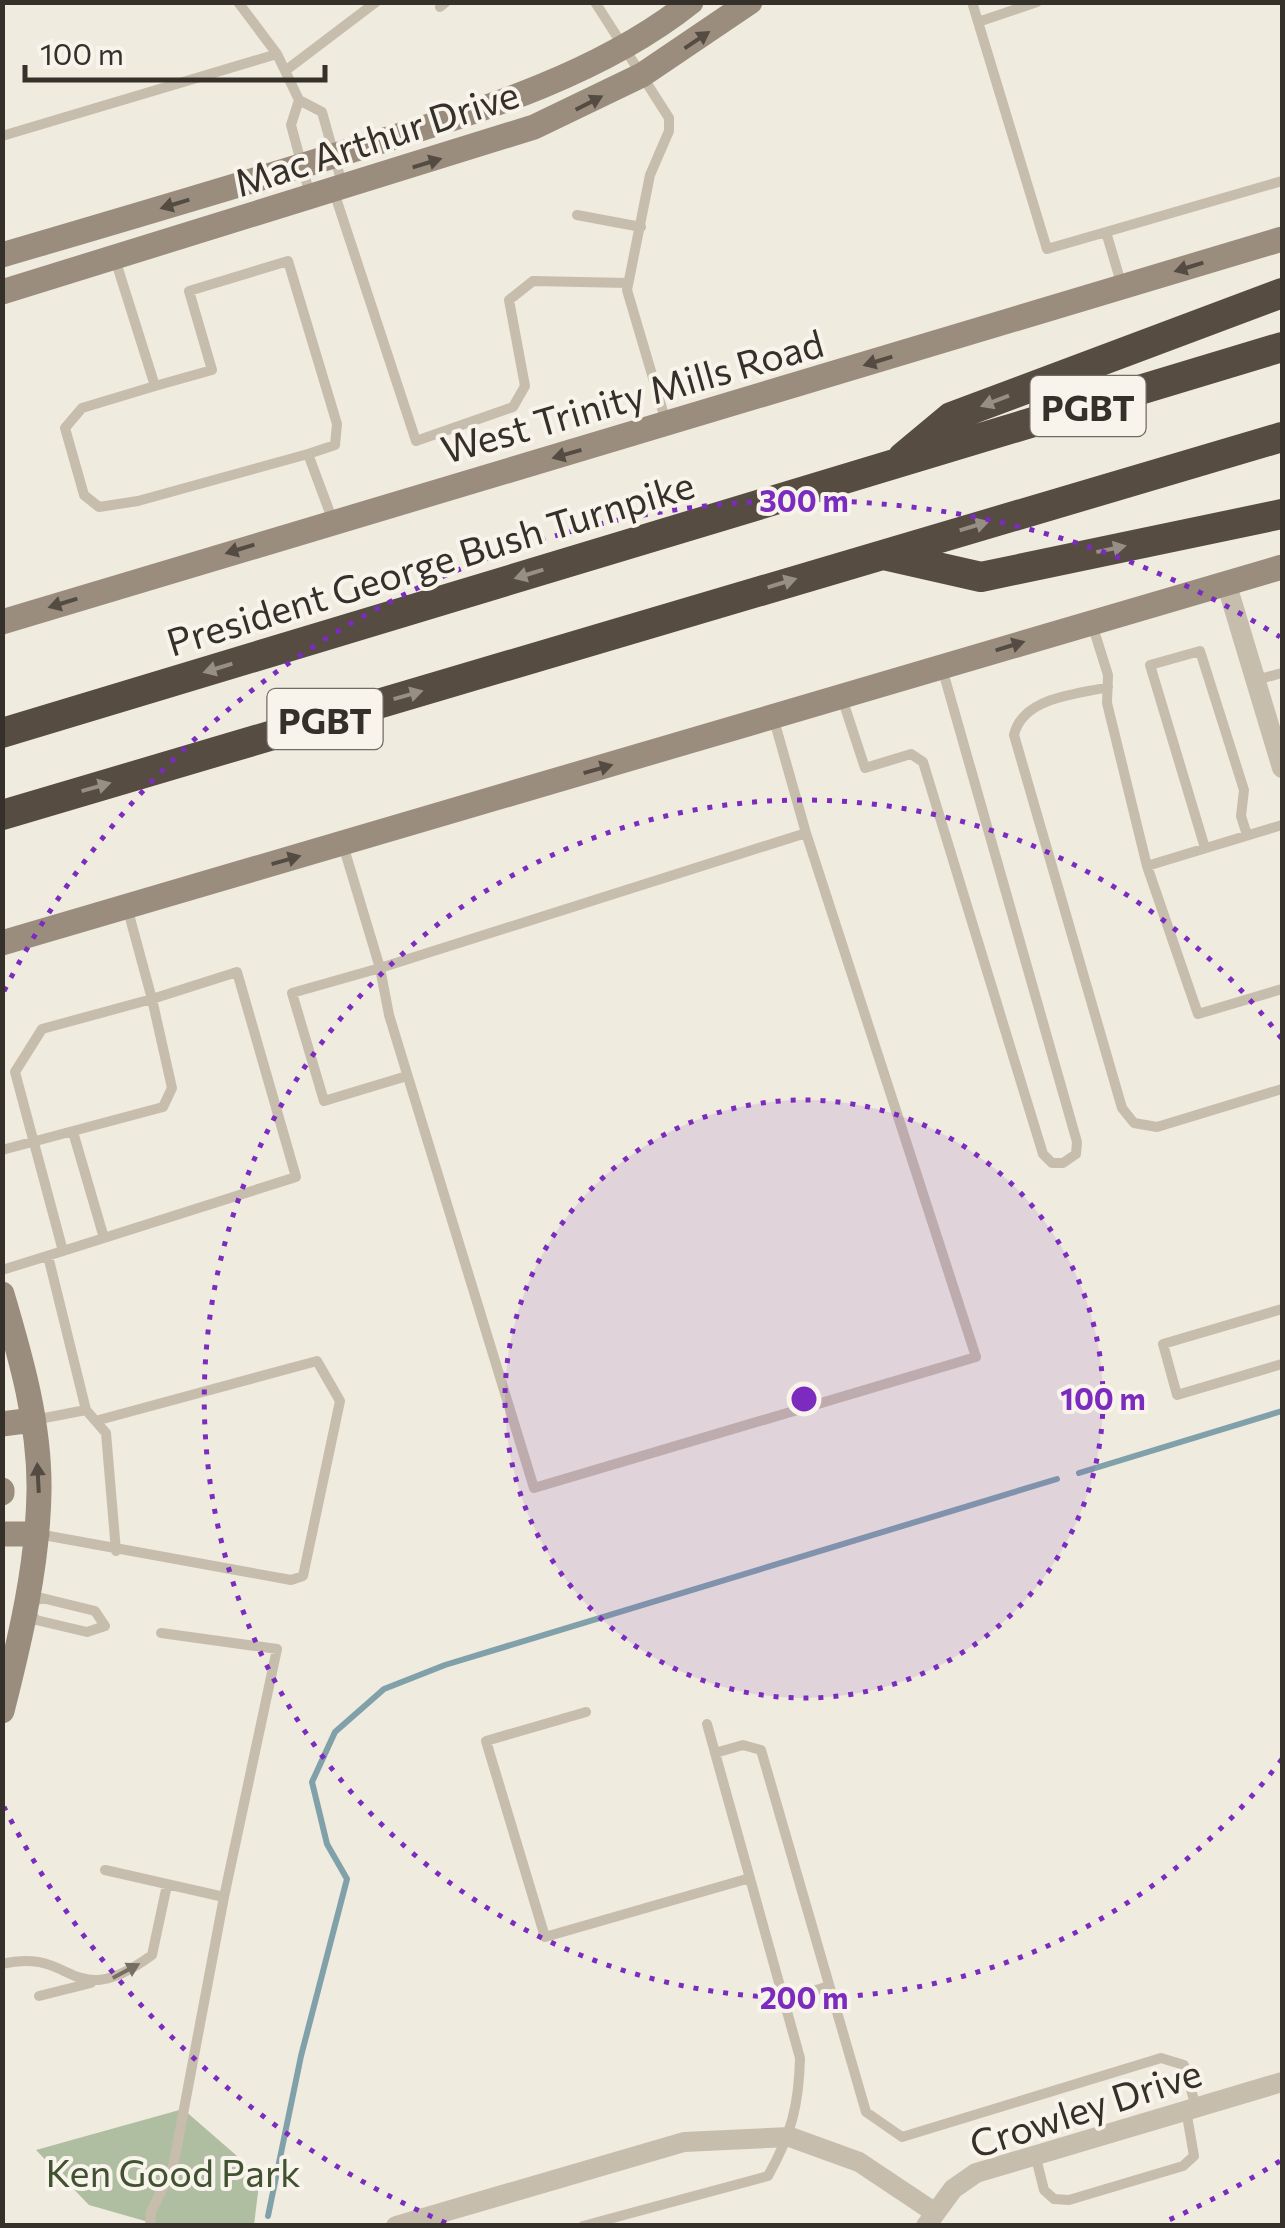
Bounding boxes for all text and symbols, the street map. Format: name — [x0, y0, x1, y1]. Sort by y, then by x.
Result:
scale bar — [25, 20, 325, 82]
one-way arrow — [684, 31, 711, 50]
text: 100 m — [40, 34, 124, 71]
street label: Mac Arthur Drive — [228, 69, 524, 205]
one-way arrow — [574, 95, 603, 112]
one-way arrow — [413, 155, 443, 170]
one-way arrow — [159, 197, 190, 212]
one-way arrow — [1173, 260, 1204, 275]
street label: West Trinity Mills Road — [436, 318, 828, 472]
one-way arrow — [862, 354, 893, 369]
road number: PGBT — [1030, 376, 1146, 436]
one-way arrow — [979, 393, 1009, 409]
one-way arrow — [551, 447, 582, 462]
street label: President George Bush Turnpike — [161, 459, 699, 665]
text: 300 m — [759, 481, 849, 518]
one-way arrow — [959, 518, 990, 533]
one-way arrow — [1096, 541, 1127, 557]
one-way arrow — [224, 542, 254, 557]
one-way arrow — [514, 567, 544, 582]
one-way arrow — [767, 575, 797, 590]
one-way arrow — [47, 597, 77, 612]
one-way arrow — [995, 638, 1026, 654]
one-way arrow — [202, 661, 233, 676]
one-way arrow — [393, 687, 423, 702]
road number: PGBT — [268, 689, 382, 749]
one-way arrow — [583, 761, 614, 776]
one-way arrow — [81, 779, 112, 794]
one-way arrow — [271, 852, 302, 868]
text: 100 m — [1060, 1379, 1146, 1416]
centre of rings — [786, 1381, 822, 1417]
one-way arrow — [30, 1461, 46, 1493]
one-way arrow — [112, 1963, 140, 1980]
text: 200 m — [760, 1978, 848, 2015]
street label: Crowley Drive — [963, 2047, 1207, 2167]
park label: Ken Good Park — [45, 2148, 301, 2195]

